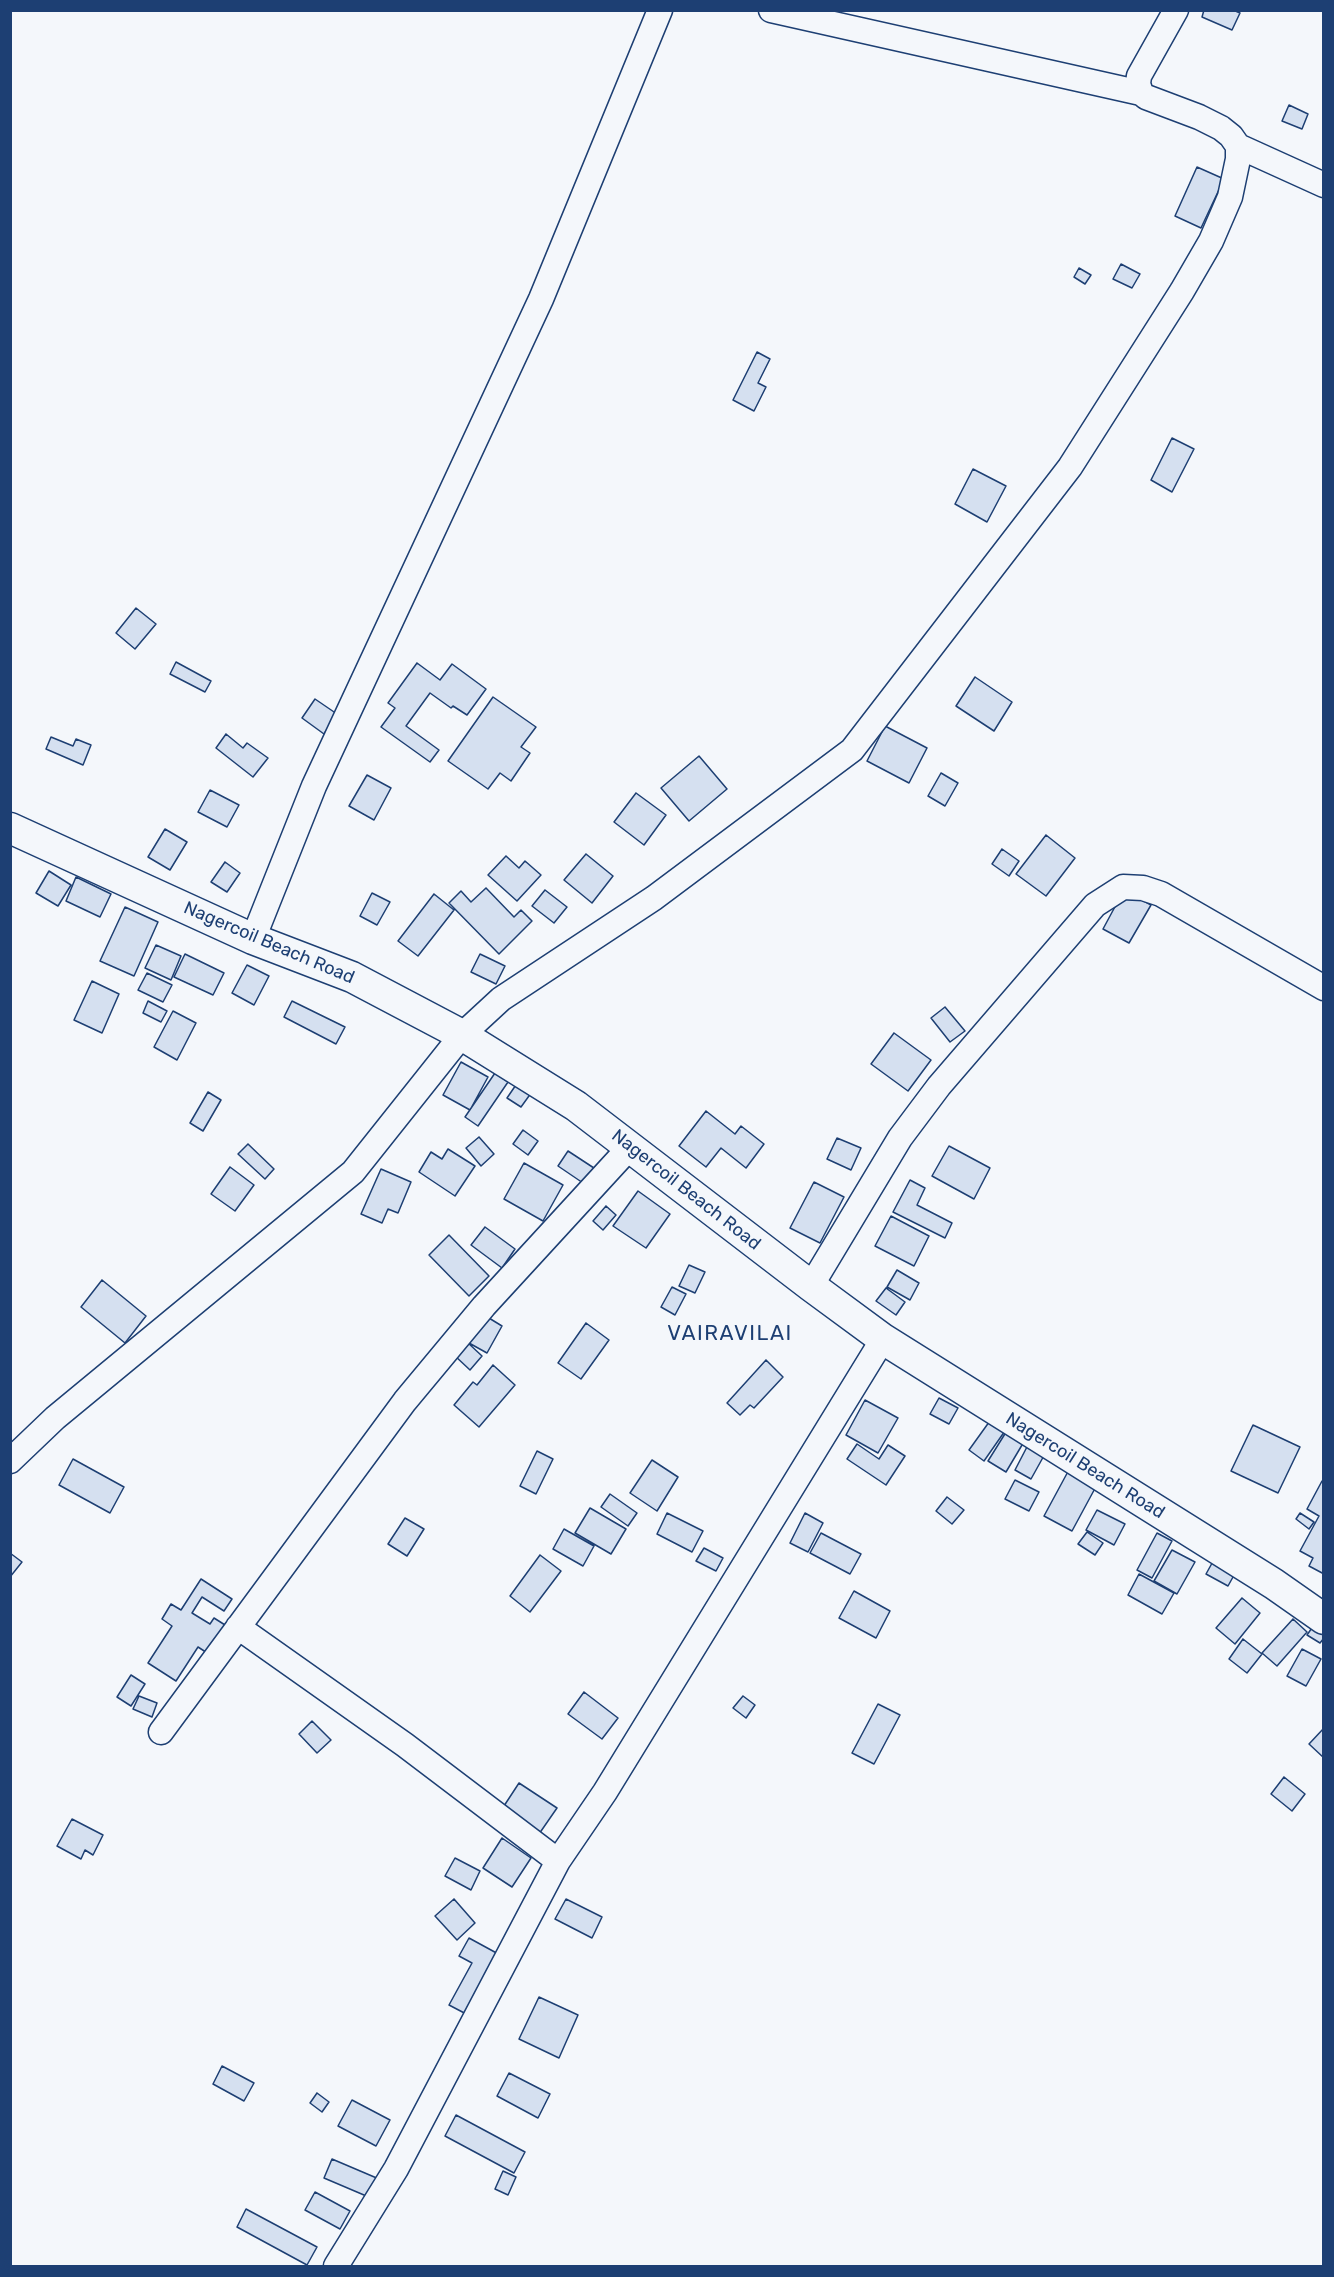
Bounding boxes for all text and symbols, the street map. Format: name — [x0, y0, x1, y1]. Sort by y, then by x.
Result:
street label: Nagercoil Beach Road — [180, 897, 358, 989]
street label: Nagercoil Beach Road — [607, 1125, 765, 1255]
district label: VAIRAVILAI — [667, 1321, 793, 1347]
street label: Nagercoil Beach Road — [1002, 1408, 1168, 1524]

